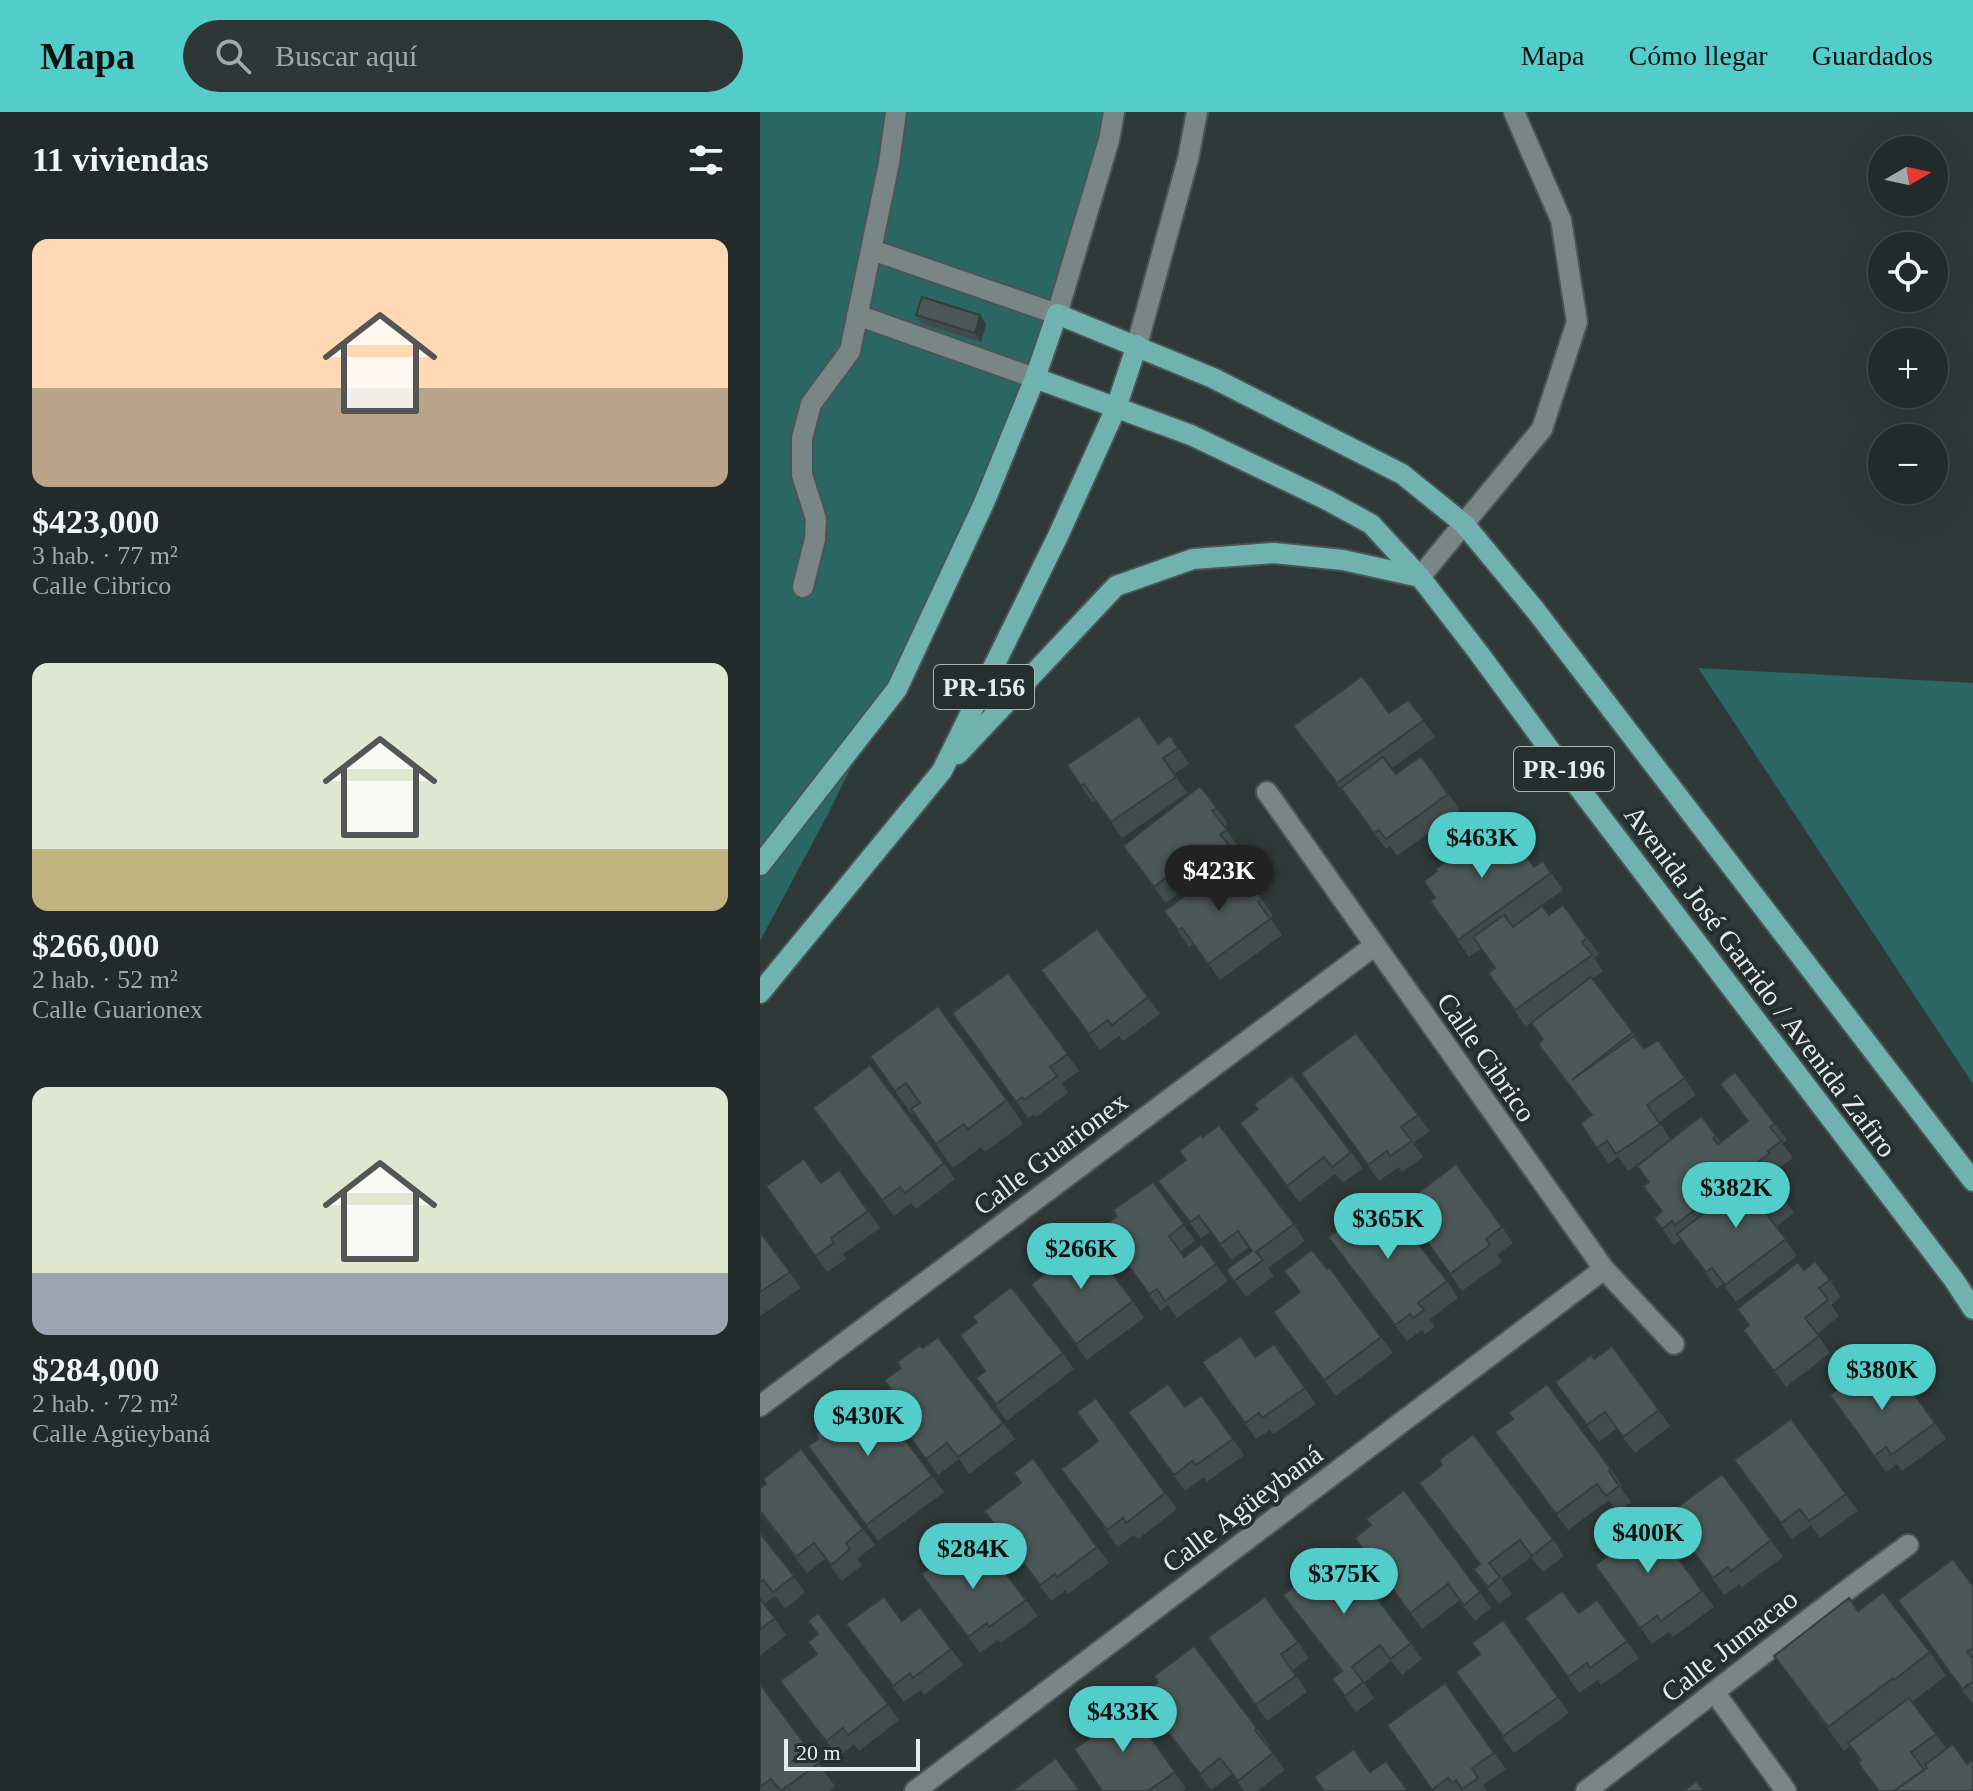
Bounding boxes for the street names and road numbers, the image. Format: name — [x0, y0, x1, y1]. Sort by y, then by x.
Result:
road number: PR-156 — [934, 665, 1034, 709]
road number: PR-196 — [1514, 747, 1614, 791]
street label: Avenida José Garrido / Avenida Zafiro — [1618, 799, 1903, 1163]
street label: Calle Cibrico — [1431, 987, 1542, 1128]
street label: Calle Guarionex — [967, 1086, 1133, 1221]
street label: Calle Agüeybaná — [1156, 1438, 1329, 1579]
street label: Calle Jumacao — [1655, 1583, 1803, 1708]

